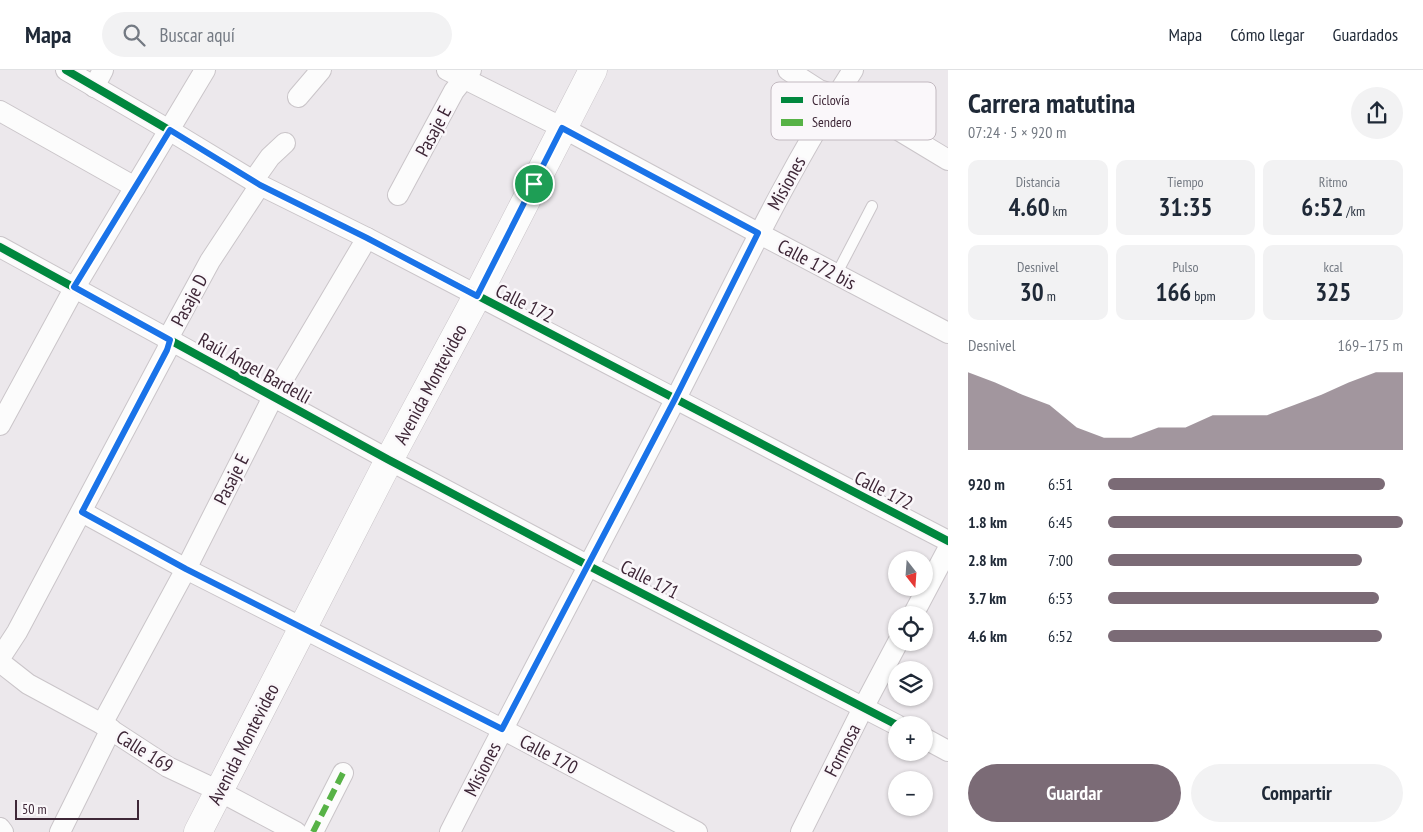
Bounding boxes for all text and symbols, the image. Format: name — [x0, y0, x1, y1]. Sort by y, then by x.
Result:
search box — [102, 12, 452, 57]
text: Mapa — [25, 19, 72, 50]
icon: search — [120, 21, 148, 49]
text: Buscar aquí — [160, 23, 235, 47]
text: Mapa — [1168, 23, 1202, 46]
text: Cómo llegar — [1230, 23, 1305, 46]
text: Guardados — [1333, 23, 1398, 46]
legend — [771, 82, 936, 140]
text: Carrera matutina — [968, 84, 1135, 121]
button: share — [1351, 87, 1403, 139]
text: Ciclovía — [812, 91, 850, 109]
street label: Pasaje E — [410, 102, 456, 160]
text: Sendero — [812, 113, 852, 131]
text: 07:24 · 5 × 920 m — [968, 122, 1066, 142]
street label: Misiones — [762, 152, 810, 214]
pin — [513, 163, 555, 205]
icon: arrive — [520, 170, 548, 198]
text: Distancia — [1016, 173, 1060, 191]
text: Tiempo — [1167, 173, 1204, 191]
text: Ritmo — [1319, 173, 1348, 191]
text: 4.60 — [1008, 191, 1050, 223]
text: 31:35 — [1158, 191, 1213, 223]
text: 6:52 — [1301, 191, 1343, 223]
text: km — [1050, 202, 1067, 220]
text: /km — [1343, 202, 1365, 220]
street label: Calle 172 bis — [774, 233, 860, 295]
text: Desnivel — [1017, 258, 1059, 276]
text: Pulso — [1172, 258, 1199, 276]
text: kcal — [1324, 258, 1343, 276]
street label: Pasaje D — [165, 270, 213, 330]
text: 30 — [1020, 276, 1044, 308]
text: 166 — [1155, 276, 1191, 308]
text: 325 — [1315, 276, 1351, 308]
street label: Calle 172 — [492, 278, 558, 328]
text: m — [1044, 287, 1056, 305]
text: bpm — [1191, 287, 1216, 305]
street label: Avenida Montevideo — [388, 320, 472, 448]
street label: Raúl Ángel Bardelli — [194, 327, 316, 409]
text: Desnivel — [968, 335, 1015, 355]
text: 169–175 m — [1338, 335, 1403, 355]
street label: Pasaje E — [208, 450, 254, 508]
street label: Calle 172 — [851, 465, 917, 515]
text: 920 m — [968, 474, 1005, 494]
text: 6:51 — [1048, 474, 1073, 494]
text: 1.8 km — [968, 512, 1007, 532]
text: 6:45 — [1048, 512, 1073, 532]
text: 2.8 km — [968, 550, 1007, 570]
text: 7:00 — [1048, 550, 1073, 570]
north arrow — [888, 551, 932, 596]
map controls — [888, 551, 933, 816]
street label: Calle 171 — [617, 554, 683, 604]
text: 3.7 km — [968, 588, 1006, 608]
text: 6:53 — [1048, 588, 1073, 608]
button: locate — [888, 606, 933, 651]
text: 4.6 km — [968, 626, 1007, 646]
text: 6:52 — [1048, 626, 1073, 646]
button: layers — [888, 661, 933, 706]
street label: Avenida Montevideo — [202, 679, 284, 809]
button: + — [888, 716, 933, 761]
street label: Formosa — [819, 720, 865, 780]
street label: Calle 169 — [112, 724, 178, 778]
street label: Calle 170 — [516, 729, 582, 779]
street label: Misiones — [458, 738, 506, 800]
button: Guardar — [968, 764, 1181, 822]
button: Compartir — [1191, 764, 1403, 822]
button: − — [888, 771, 933, 816]
scale bar — [15, 797, 139, 820]
text: 50 m — [22, 800, 47, 818]

